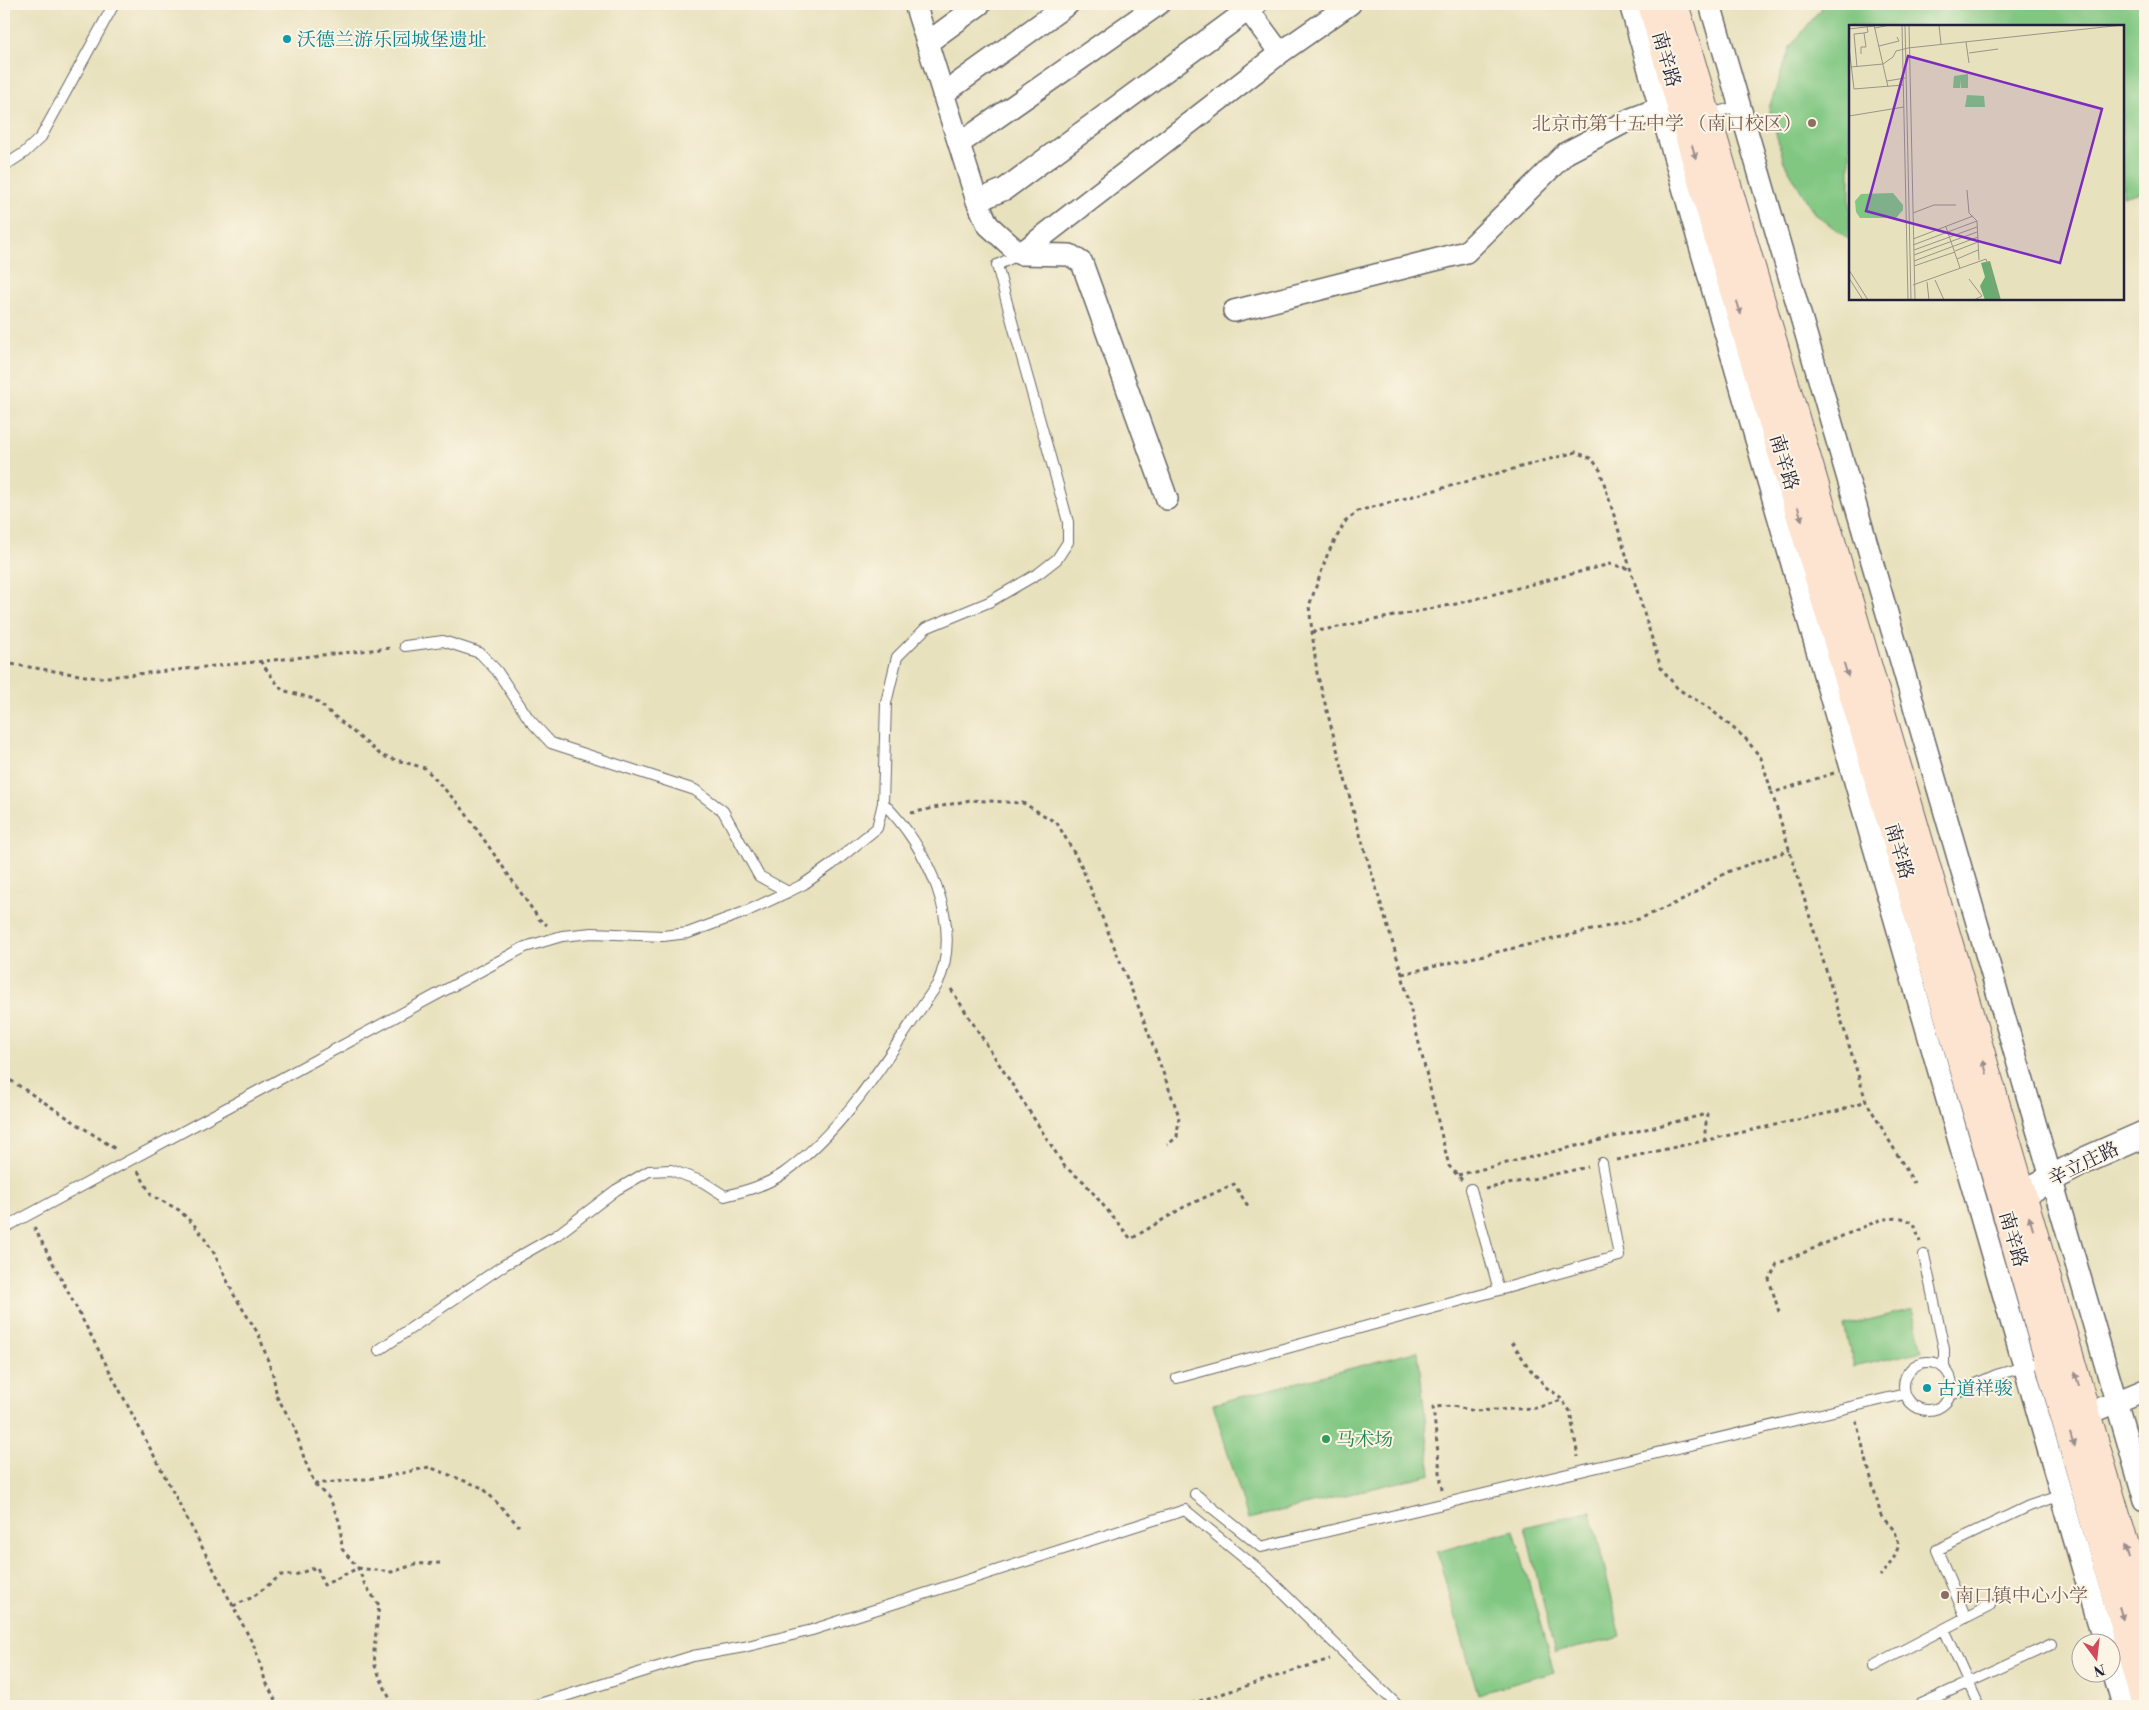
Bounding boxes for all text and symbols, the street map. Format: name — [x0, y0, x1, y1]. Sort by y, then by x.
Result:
inset map — [1849, 25, 2124, 300]
place label: 沃德兰游乐园城堡遗址 — [297, 28, 487, 52]
street label: 南辛路 — [1647, 29, 1685, 90]
marker: 沃德兰游乐园城堡遗址 — [281, 33, 293, 45]
place label: 北京市第十五中学 （南口校区） — [1532, 112, 1802, 136]
marker: 北京市第十五中学 （南口校区） — [1806, 117, 1818, 129]
one-way arrow — [1690, 144, 1698, 159]
one-way arrow — [1735, 300, 1743, 315]
street label: 南辛路 — [1764, 432, 1804, 493]
one-way arrow — [1796, 507, 1804, 522]
one-way arrow — [1843, 662, 1851, 677]
street label: 南辛路 — [1880, 821, 1918, 882]
one-way arrow — [1980, 1059, 1988, 1074]
street label: 辛立庄路 — [2044, 1136, 2123, 1191]
street label: 南辛路 — [1994, 1209, 2032, 1270]
one-way arrow — [2026, 1215, 2034, 1230]
one-way arrow — [2072, 1371, 2080, 1386]
place label: 古道祥骏 — [1937, 1377, 2013, 1401]
marker: 古道祥骏 — [1921, 1382, 1933, 1394]
place label: 马术场 — [1336, 1428, 1393, 1452]
marker: 马术场 — [1320, 1433, 1332, 1445]
one-way arrow — [2068, 1433, 2076, 1448]
one-way arrow — [2122, 1544, 2130, 1559]
place label: 南口镇中心小学 — [1955, 1584, 2088, 1608]
marker: 南口镇中心小学 — [1939, 1589, 1951, 1601]
one-way arrow — [2117, 1606, 2125, 1621]
north arrow — [2072, 1632, 2122, 1682]
text: N — [2091, 1659, 2107, 1680]

